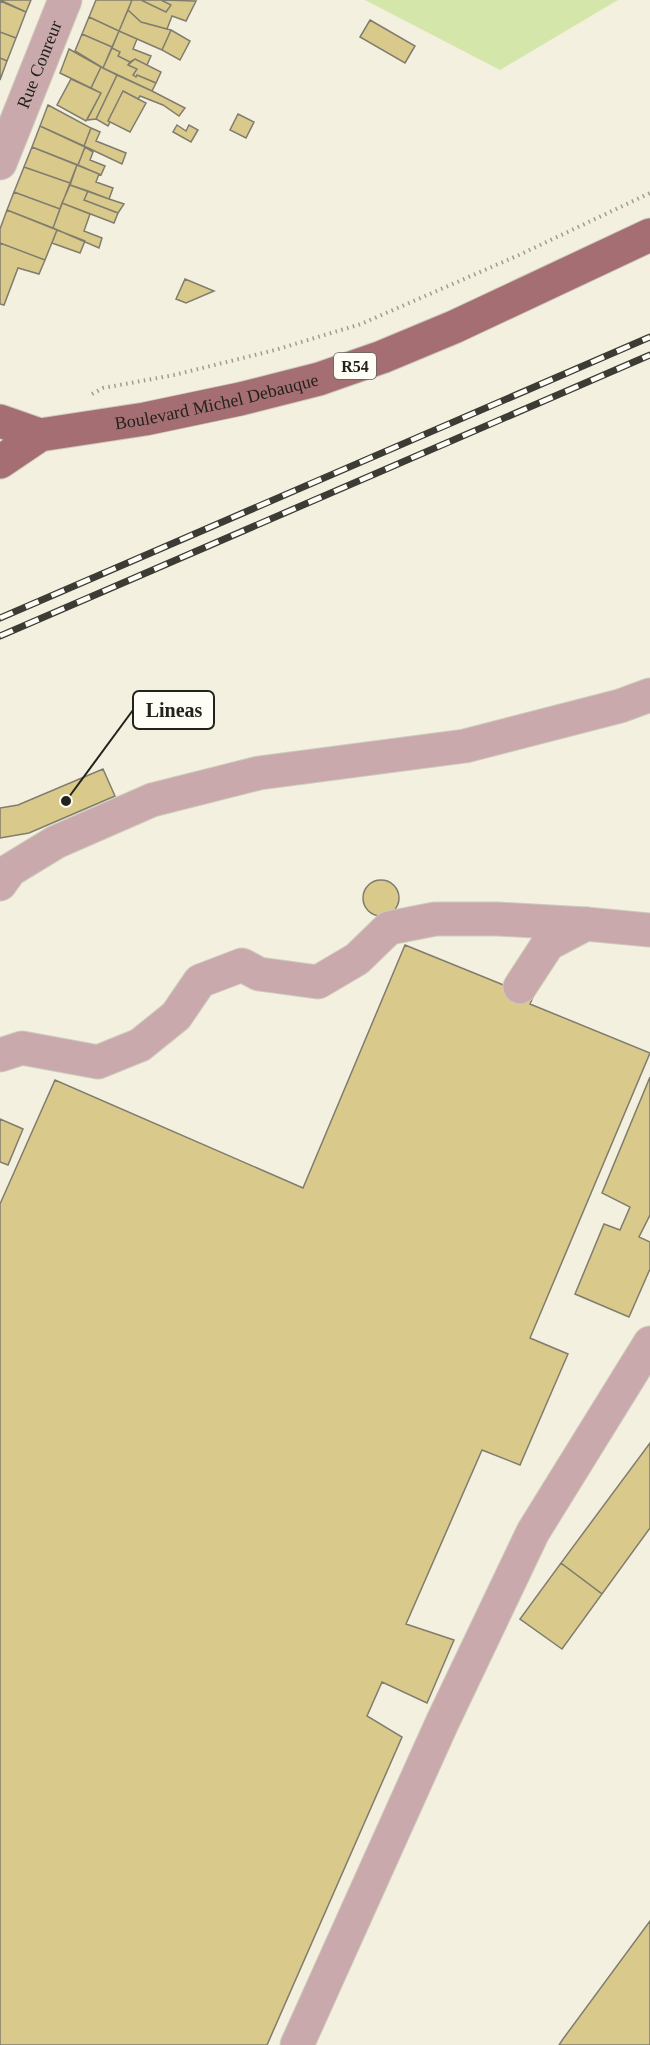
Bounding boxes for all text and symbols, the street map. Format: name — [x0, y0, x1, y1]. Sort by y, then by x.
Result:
street label: Rue Conreur — [13, 18, 66, 111]
road number: R54 — [334, 353, 376, 379]
street label: Boulevard Michel Debauque — [113, 370, 320, 433]
callout: Lineas — [133, 691, 214, 729]
text: Lineas — [146, 699, 203, 721]

